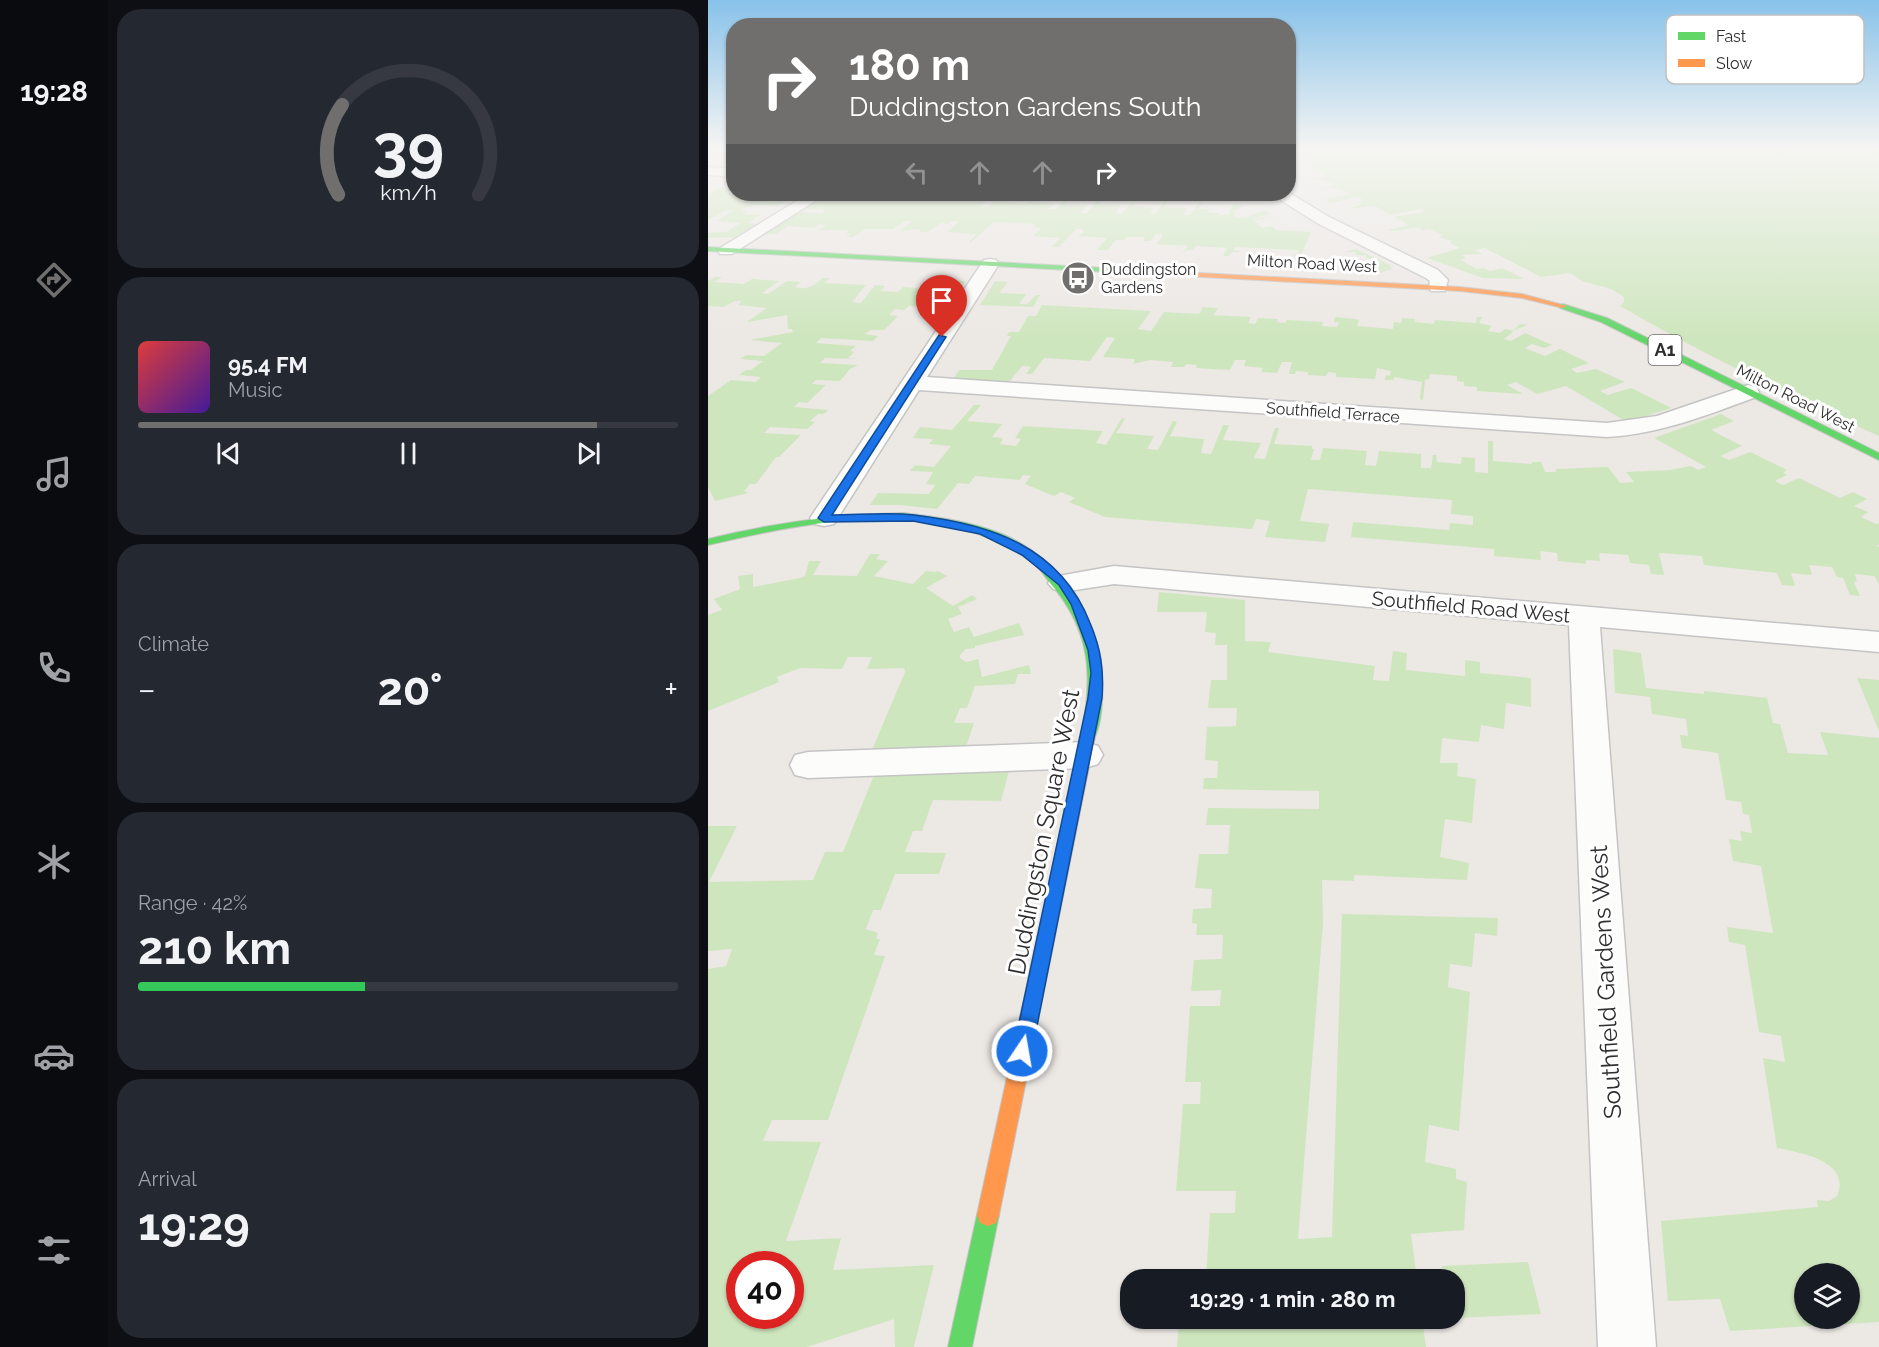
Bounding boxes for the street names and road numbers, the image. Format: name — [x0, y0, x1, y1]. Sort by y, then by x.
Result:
street label: Milton Road West — [1247, 251, 1378, 276]
road number: A1 — [1648, 335, 1682, 365]
street label: Milton Road West — [1734, 360, 1859, 437]
street label: Southfield Terrace — [1265, 398, 1401, 427]
street label: Southfield Road West — [1371, 586, 1571, 628]
street label: Duddingston Square West — [1002, 687, 1085, 977]
street label: Southfield Gardens West — [1584, 844, 1627, 1120]

